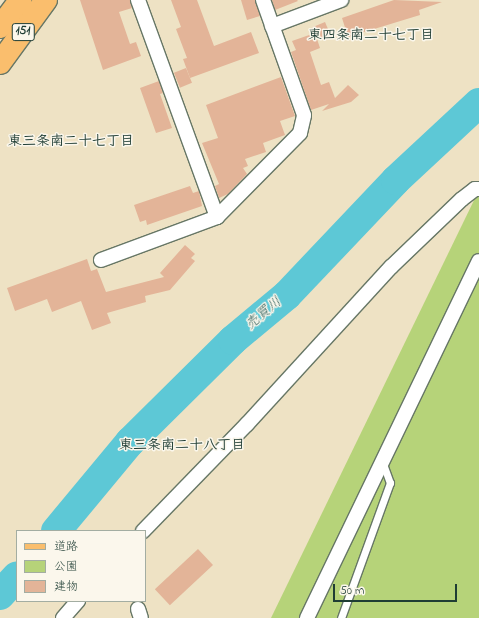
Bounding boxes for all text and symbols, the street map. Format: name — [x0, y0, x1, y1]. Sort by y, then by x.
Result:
road number: 151 — [11, 22, 35, 42]
district label: 東四条南二十七丁目 — [308, 28, 434, 44]
district label: 東三条南二十七丁目 — [8, 134, 134, 150]
water label: 売買川 — [243, 294, 285, 334]
district label: 東三条南二十八丁目 — [119, 438, 245, 454]
legend — [16, 530, 146, 602]
text: 道路 — [54, 538, 78, 556]
text: 公園 — [54, 558, 78, 576]
scale bar — [335, 576, 459, 602]
text: 建物 — [54, 578, 78, 596]
text: 50 m — [340, 582, 364, 600]

